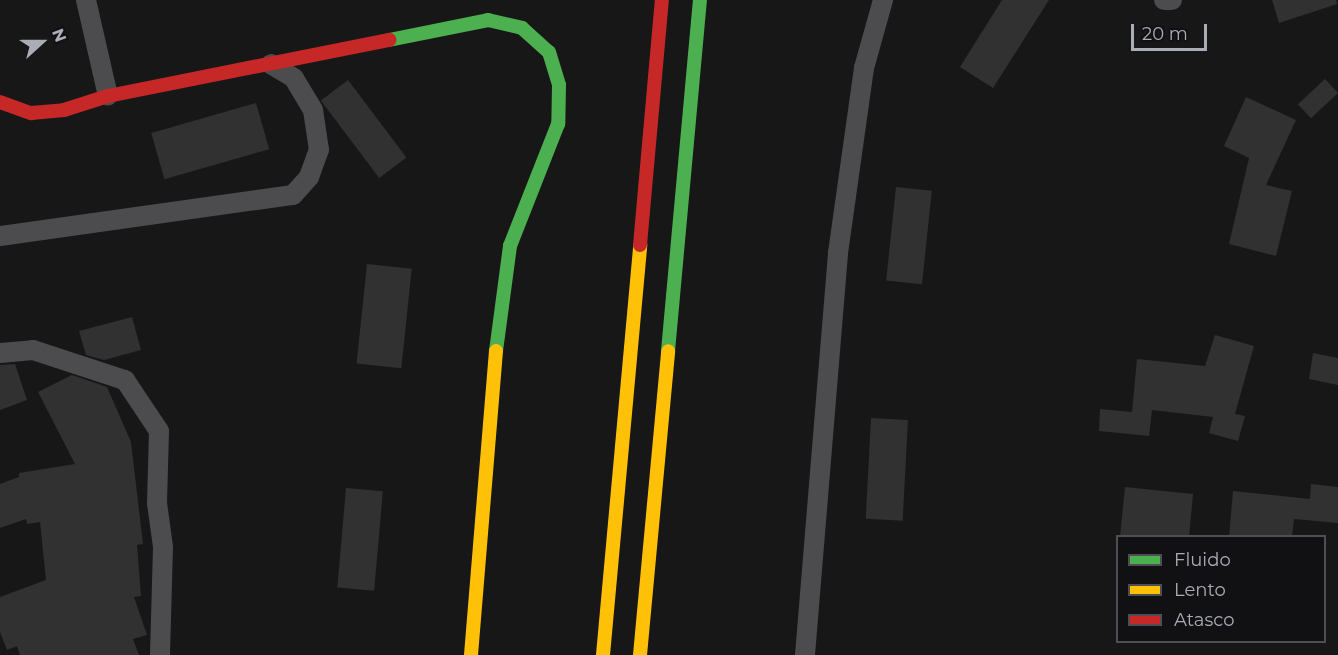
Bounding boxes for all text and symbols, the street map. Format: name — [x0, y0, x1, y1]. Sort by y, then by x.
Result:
north arrow — [12, 12, 72, 72]
scale bar — [1134, 12, 1210, 50]
text: 20 m — [1142, 23, 1188, 45]
text: N — [48, 26, 70, 45]
legend — [1116, 535, 1326, 643]
text: Fluido — [1174, 549, 1231, 571]
text: Lento — [1174, 579, 1226, 601]
text: Atasco — [1174, 609, 1234, 631]

